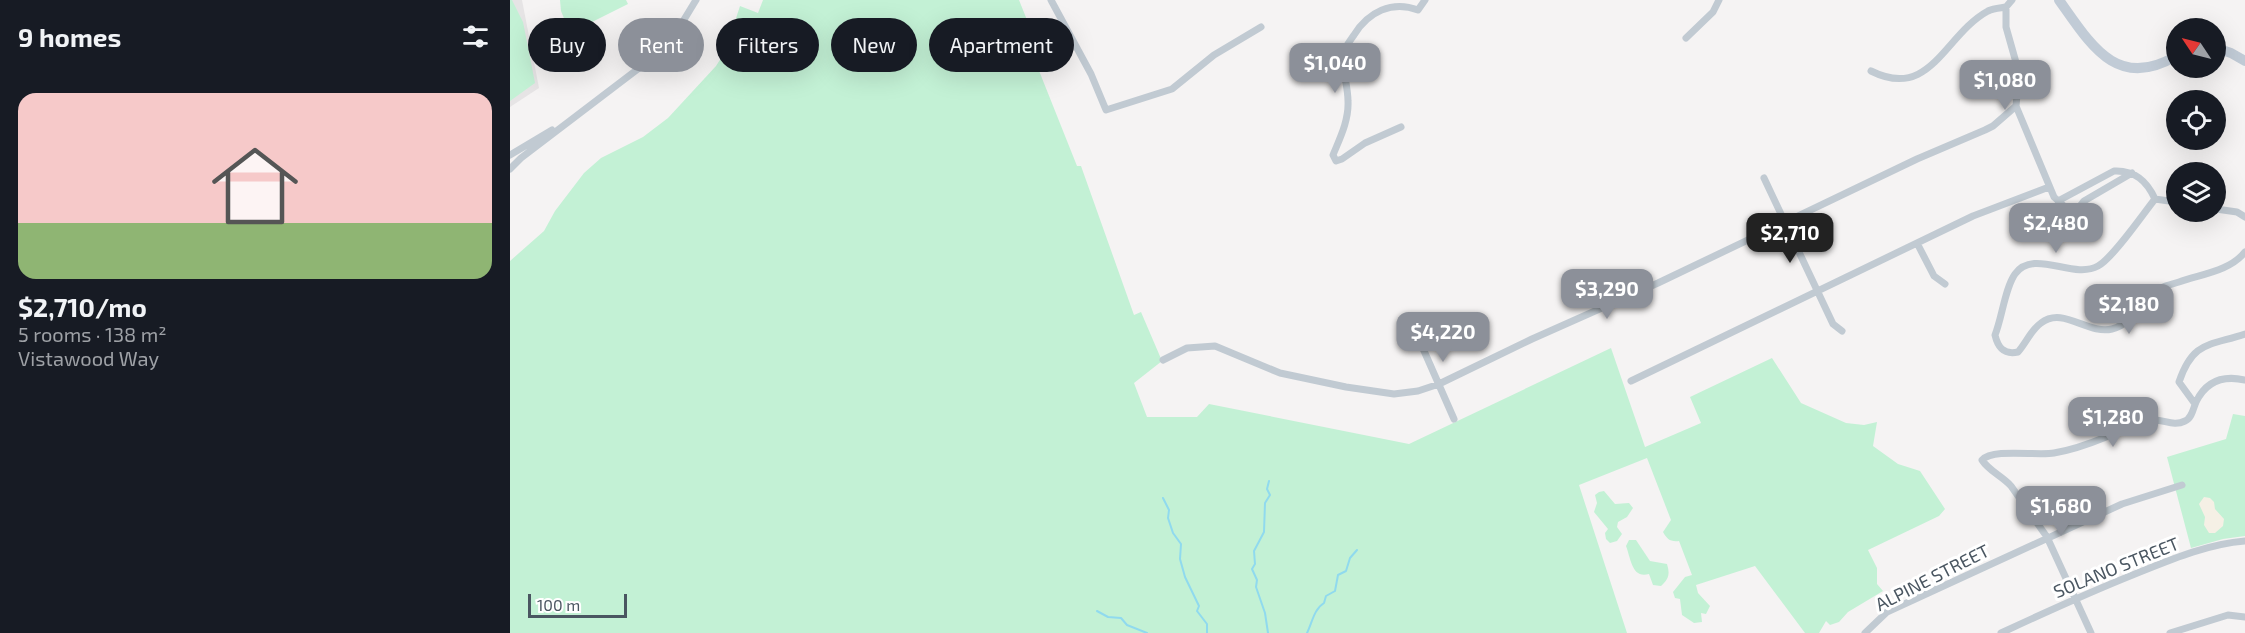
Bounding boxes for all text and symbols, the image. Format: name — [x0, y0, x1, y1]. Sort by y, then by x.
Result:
chip: Buy — [528, 18, 606, 72]
chip: Rent — [618, 18, 704, 72]
chip: Filters — [716, 18, 819, 72]
chip: New — [831, 18, 917, 72]
chip: Apartment — [929, 18, 1074, 72]
north arrow — [2166, 18, 2226, 78]
map controls — [2166, 18, 2226, 222]
icon: filters — [459, 20, 492, 53]
text: 9 homes — [18, 21, 121, 52]
pin: $1,040 — [1286, 43, 1384, 94]
text: $1,040 — [1303, 50, 1367, 74]
pin: $1,080 — [1956, 60, 2054, 111]
text: $1,080 — [1974, 67, 2036, 91]
button: locate — [2166, 90, 2226, 150]
icon: home — [201, 132, 309, 240]
button: layers — [2166, 162, 2226, 222]
pin: $2,480 — [2007, 203, 2105, 254]
text: $2,480 — [2023, 210, 2089, 234]
pin: $2,710 — [1741, 213, 1839, 264]
text: $2,710 — [1760, 220, 1820, 244]
pin: $3,290 — [1558, 269, 1656, 320]
text: $3,290 — [1575, 276, 1639, 300]
pin: $2,180 — [2080, 284, 2178, 335]
text: $2,710/mo — [18, 291, 147, 322]
text: $2,180 — [2099, 291, 2159, 315]
pin: $4,220 — [1394, 312, 1492, 363]
text: $4,220 — [1410, 319, 1476, 343]
text: 5 rooms · 138 m² — [18, 322, 166, 346]
text: Vistawood Way — [18, 346, 159, 370]
pin: $1,280 — [2064, 397, 2162, 448]
text: $1,280 — [2082, 404, 2144, 428]
pin: $1,680 — [2012, 486, 2110, 537]
text: $1,680 — [2030, 493, 2092, 517]
street label: SOLANO STREET — [2050, 532, 2183, 602]
street label: ALPINE STREET — [1871, 539, 1993, 615]
scale bar — [528, 591, 627, 618]
text: 100 m — [537, 595, 580, 614]

